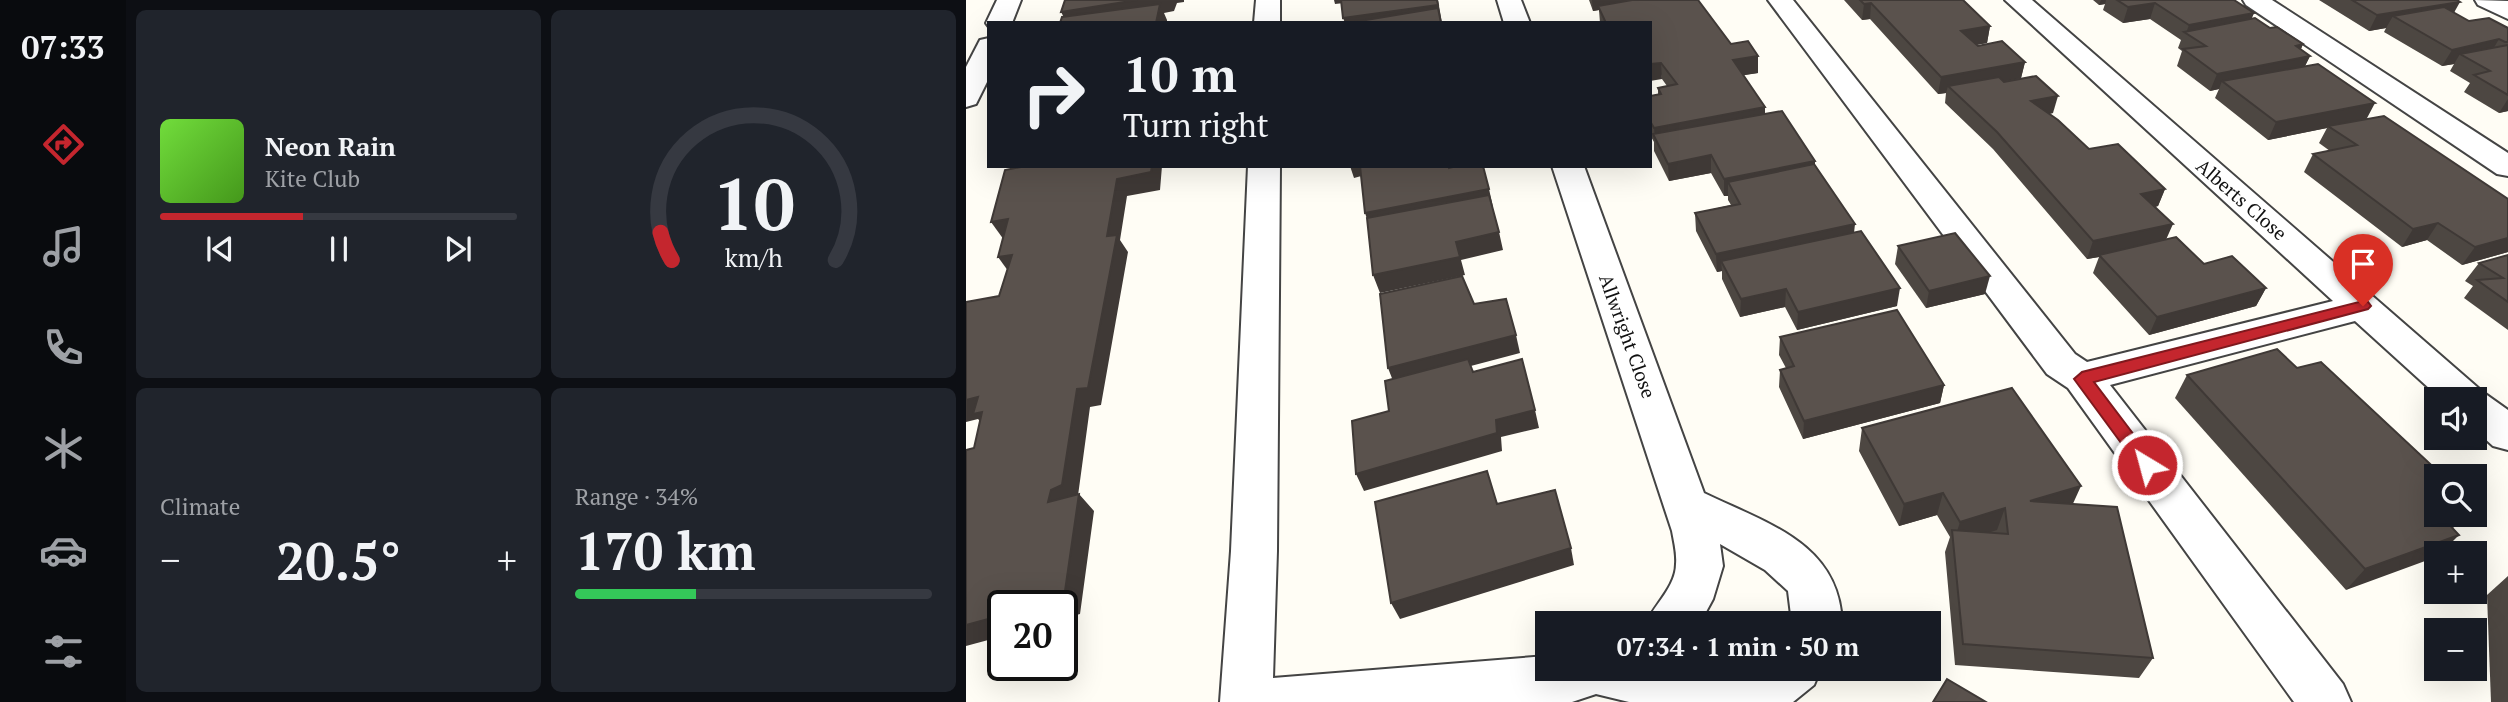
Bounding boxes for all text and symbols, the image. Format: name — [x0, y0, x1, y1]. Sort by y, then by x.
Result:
text: 07:33 — [21, 26, 105, 68]
text: 10 m — [1123, 41, 1237, 106]
icon: right — [1008, 49, 1099, 140]
text: Turn right — [1123, 104, 1269, 146]
icon: directions — [39, 120, 88, 169]
text: Neon Rain — [265, 129, 396, 163]
street label: Alberts Close — [2192, 153, 2292, 245]
text: 10 — [712, 154, 795, 251]
text: Kite Club — [265, 163, 360, 194]
icon: music — [39, 222, 88, 271]
icon: previous — [201, 230, 239, 268]
icon: pause — [320, 230, 358, 268]
icon: next — [439, 230, 477, 268]
pin — [2333, 234, 2393, 306]
text: km/h — [725, 241, 783, 274]
icon: arrive — [2344, 245, 2382, 283]
street label: Allwright Close — [1594, 270, 1662, 402]
icon: phone — [39, 323, 88, 372]
map controls — [2424, 387, 2487, 681]
button: sound — [2424, 387, 2487, 450]
icon: climate — [39, 424, 88, 473]
position arrow — [2110, 428, 2184, 502]
button: search — [2424, 464, 2487, 527]
text: Range · 34% — [575, 481, 698, 512]
text: Climate — [160, 491, 240, 522]
text: 170 km — [575, 516, 756, 585]
icon: car — [39, 526, 88, 575]
text: 20.5° — [276, 526, 401, 595]
text: − — [160, 535, 180, 585]
text: + — [497, 535, 517, 585]
button: + — [2424, 541, 2487, 604]
speed limit sign: 20 — [987, 590, 1078, 681]
button: − — [2424, 618, 2487, 681]
icon: filters — [39, 627, 88, 676]
text: 07:34 · 1 min · 50 m — [1617, 629, 1859, 663]

